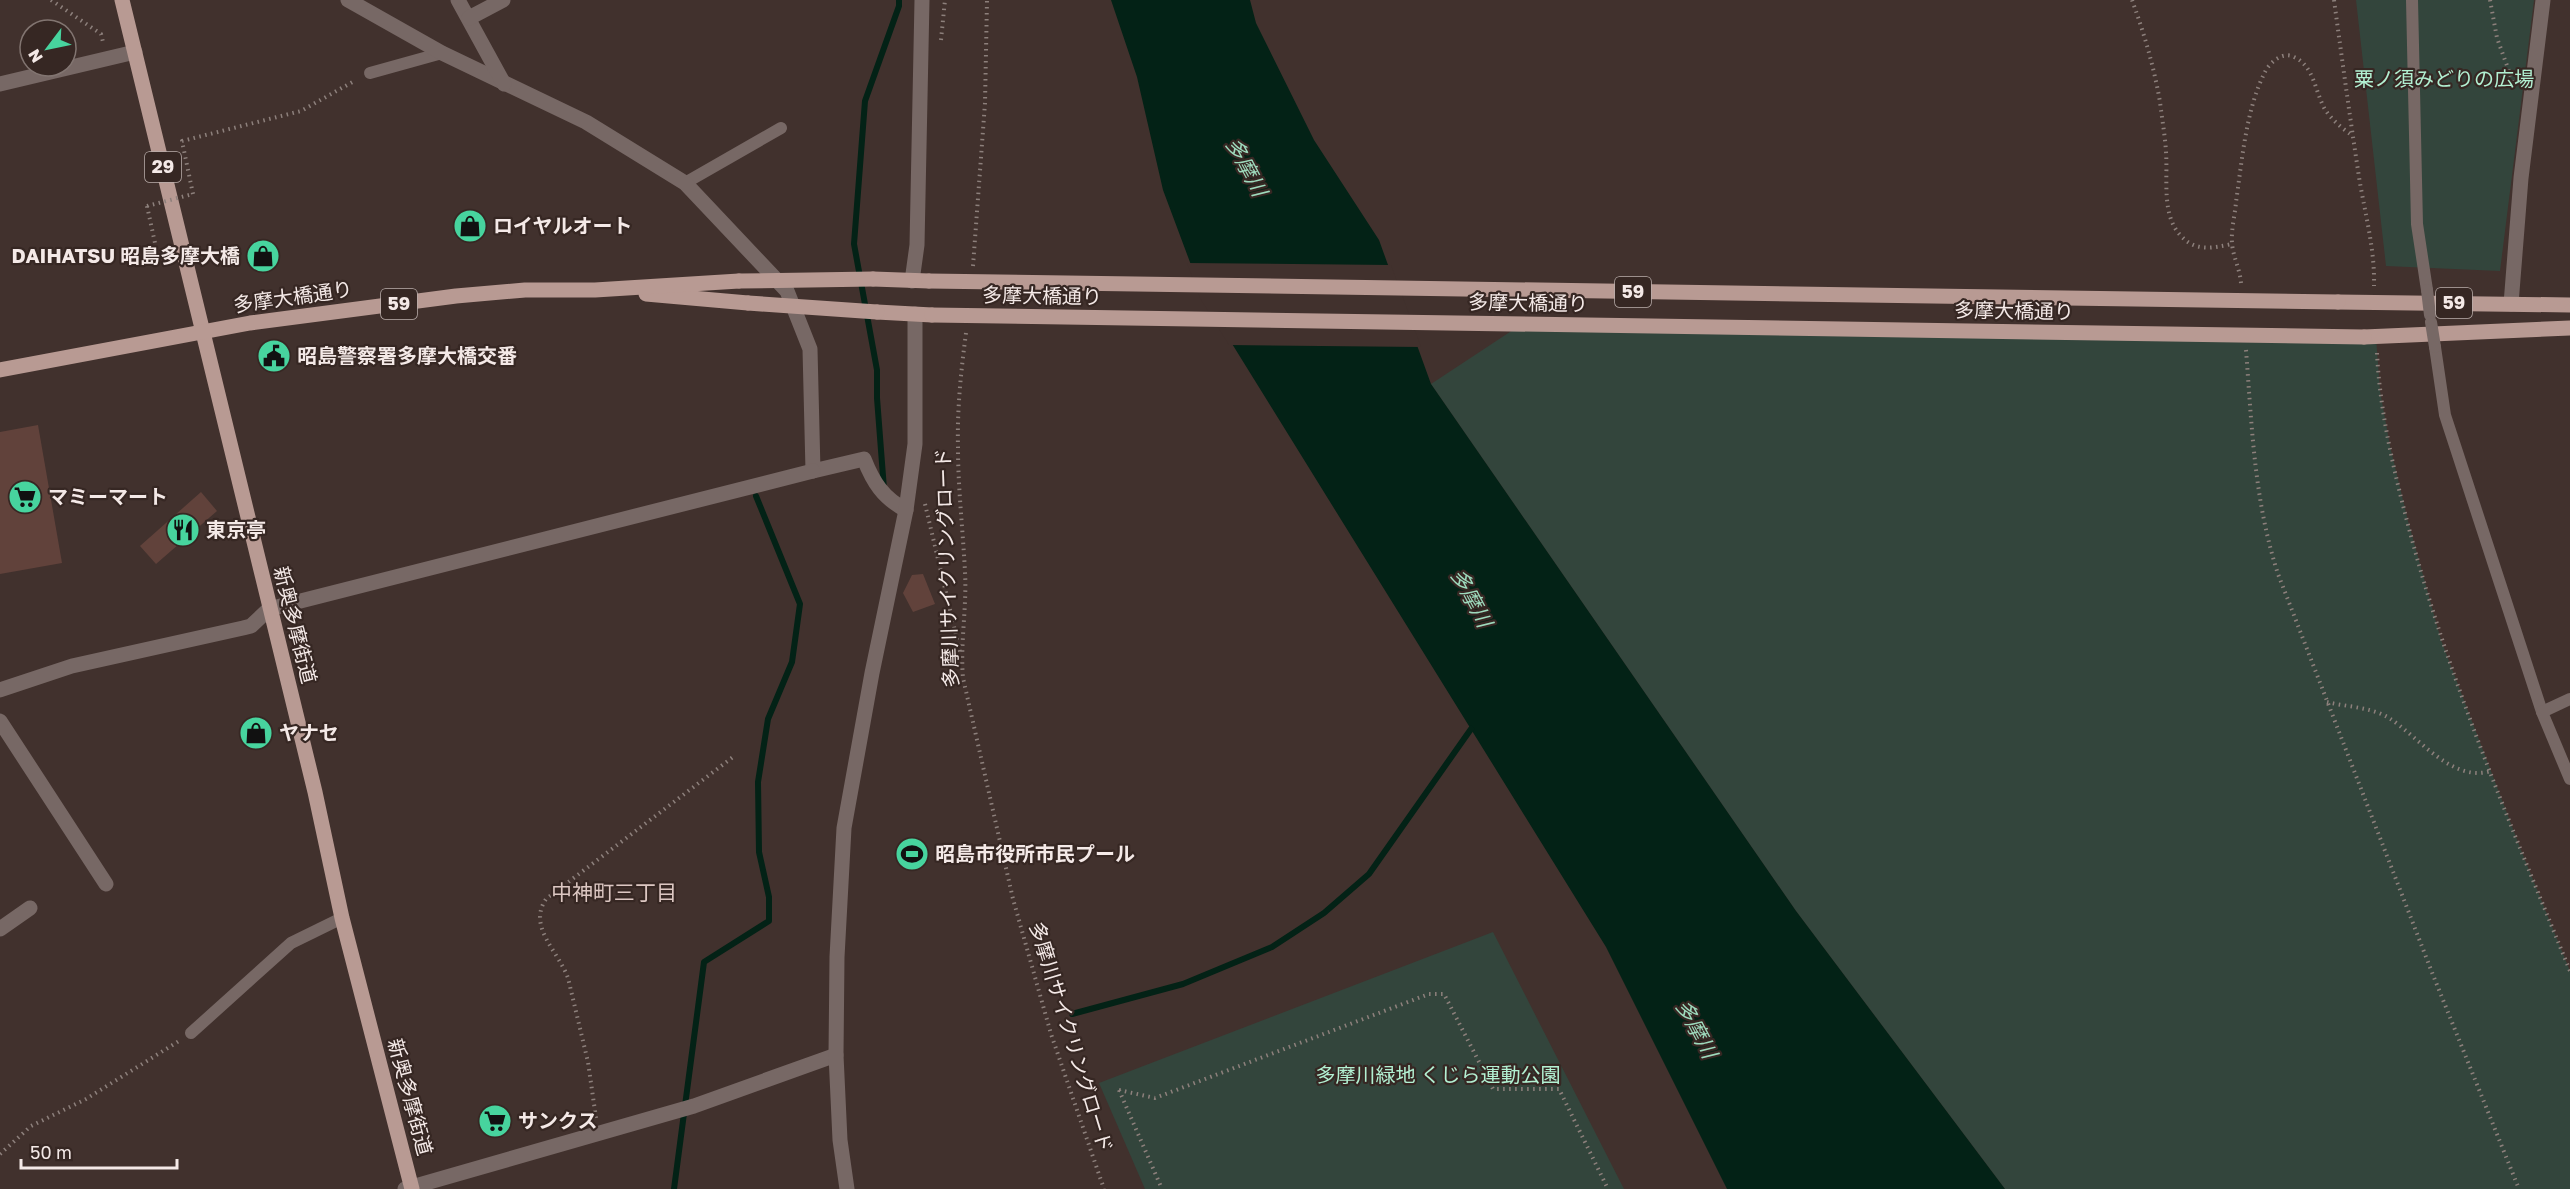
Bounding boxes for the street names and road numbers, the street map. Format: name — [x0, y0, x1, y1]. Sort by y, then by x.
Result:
road number: 29 — [145, 152, 181, 182]
street label: 多摩大橋通り — [232, 276, 354, 316]
road number: 59 — [1615, 277, 1651, 307]
street label: 多摩大橋通り — [982, 282, 1102, 308]
road number: 59 — [2436, 288, 2472, 318]
road number: 59 — [381, 289, 417, 319]
street label: 多摩大橋通り — [1468, 289, 1588, 315]
street label: 多摩大橋通り — [1954, 297, 2074, 323]
street label: 多摩川サイクリングロード — [930, 448, 962, 688]
street label: 新奥多摩街道 — [270, 564, 322, 686]
street label: 多摩川サイクリングロード — [1025, 919, 1118, 1155]
street label: 新奥多摩街道 — [384, 1036, 438, 1158]

